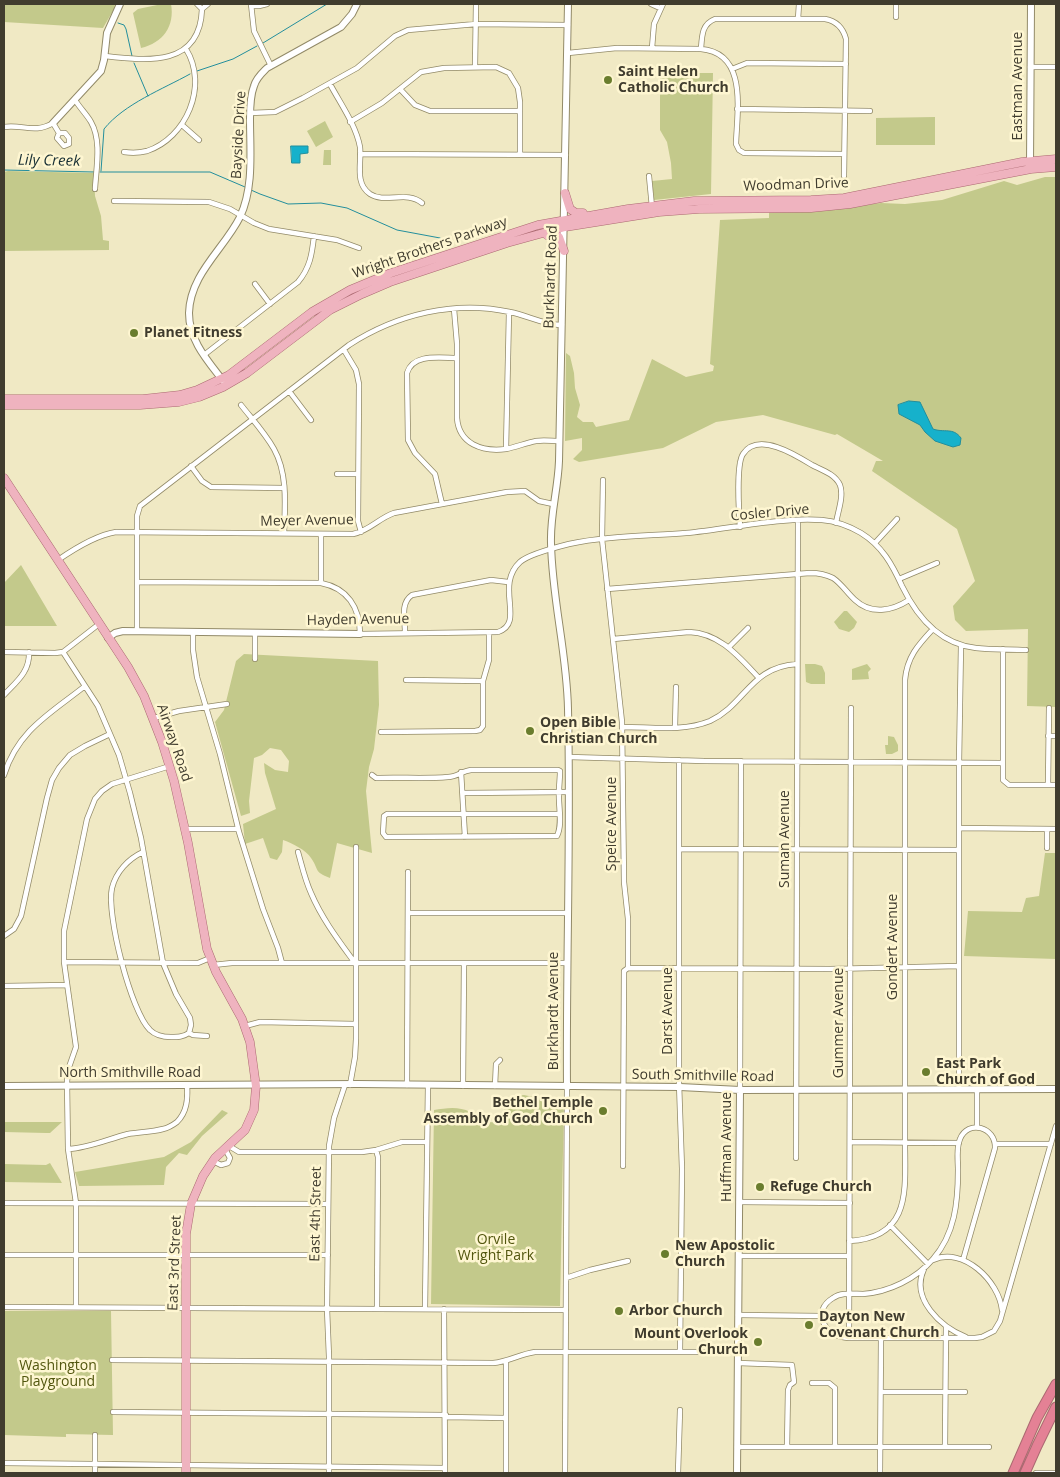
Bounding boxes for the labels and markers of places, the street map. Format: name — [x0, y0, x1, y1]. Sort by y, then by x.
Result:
place label: Saint Helen Catholic Church — [618, 64, 729, 96]
marker: Saint Helen Catholic Church — [602, 74, 614, 86]
place label: Planet Fitness — [144, 325, 242, 341]
marker: Planet Fitness — [128, 327, 140, 339]
place label: Open Bible Christian Church — [540, 715, 657, 748]
marker: Open Bible Christian Church — [524, 725, 536, 737]
place label: East Park Church of God — [936, 1056, 1035, 1088]
marker: East Park Church of God — [920, 1066, 932, 1078]
place label: Bethel Temple Assembly of God Church — [424, 1095, 593, 1128]
marker: Bethel Temple Assembly of God Church — [597, 1105, 609, 1117]
place label: Refuge Church — [770, 1179, 872, 1195]
marker: Refuge Church — [754, 1181, 766, 1193]
place label: New Apostolic Church — [675, 1238, 775, 1270]
marker: New Apostolic Church — [659, 1248, 671, 1260]
place label: Arbor Church — [629, 1303, 723, 1319]
marker: Arbor Church — [613, 1305, 625, 1317]
place label: Dayton New Covenant Church — [819, 1309, 939, 1341]
marker: Dayton New Covenant Church — [803, 1319, 815, 1331]
place label: Mount Overlook Church — [634, 1326, 748, 1358]
marker: Mount Overlook Church — [752, 1336, 764, 1348]

